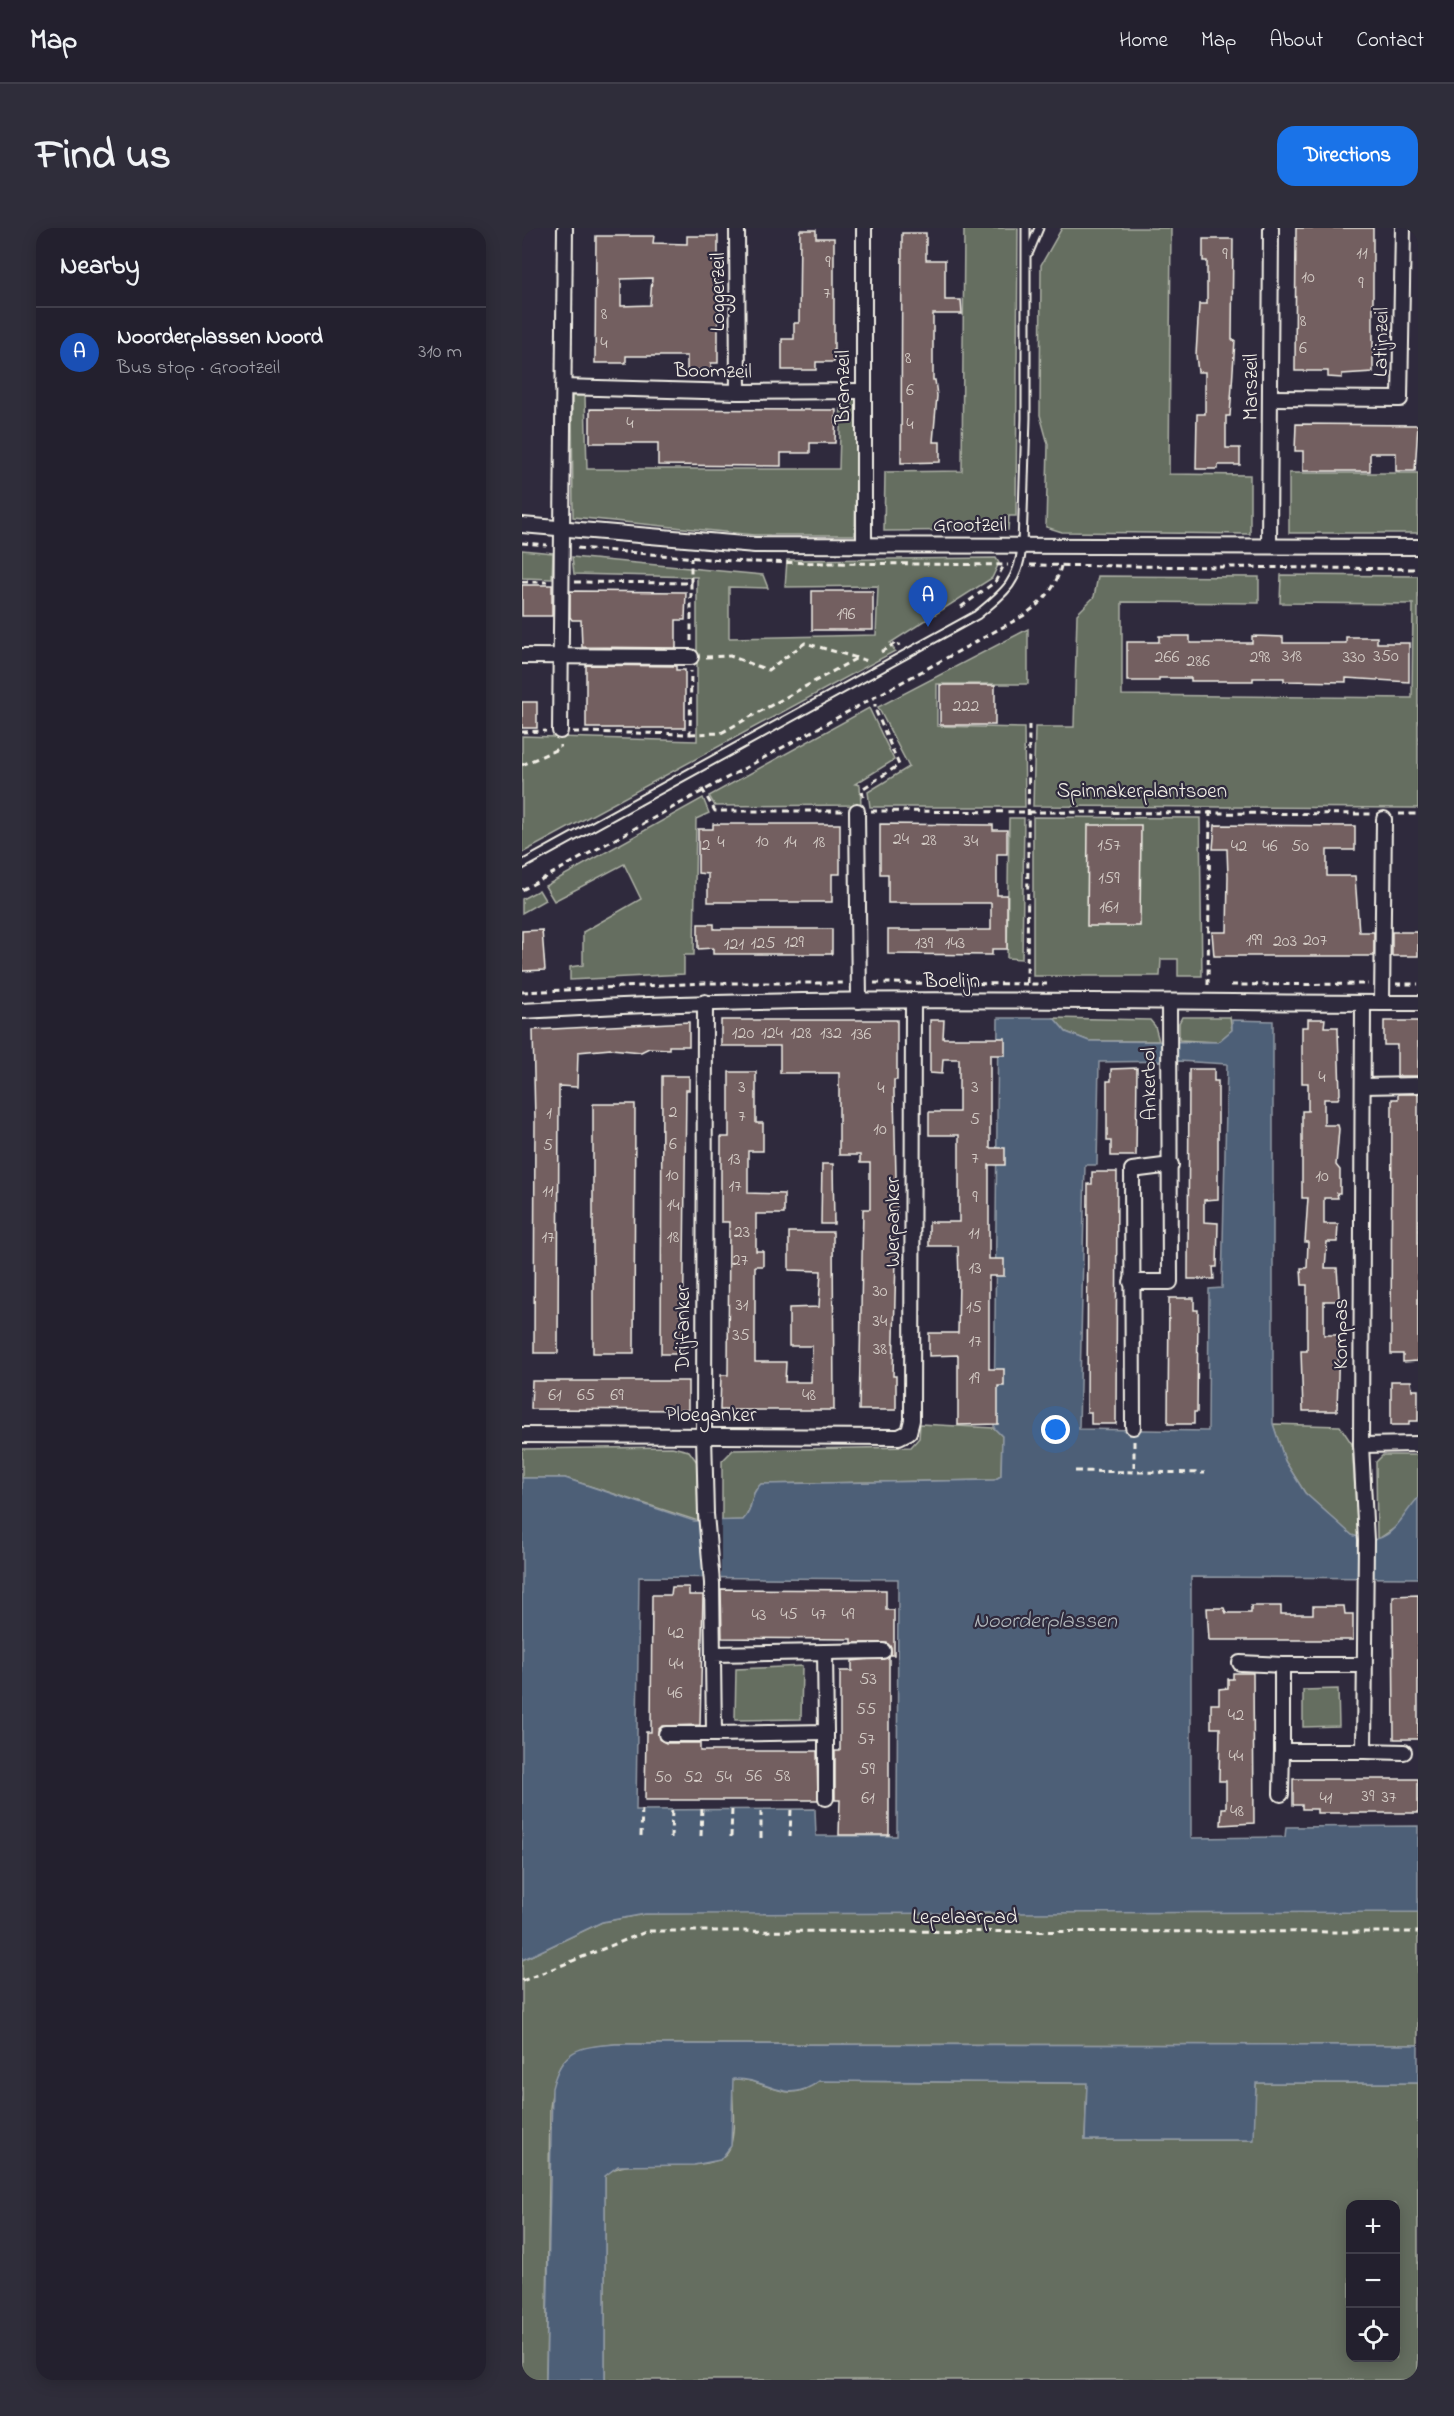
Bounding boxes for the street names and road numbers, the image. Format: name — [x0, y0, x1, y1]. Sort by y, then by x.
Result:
street label: Loggerzeil — [704, 252, 736, 332]
street label: Latijnzeil — [1366, 307, 1398, 377]
street label: Bramzeil — [829, 350, 859, 425]
street label: Marszeil — [1237, 354, 1267, 420]
street label: Boomzeil — [673, 356, 752, 388]
street label: Grootzeil — [933, 511, 1007, 541]
street label: Spinnakerplantsoen — [1057, 777, 1227, 807]
street label: Boelijn — [923, 967, 980, 997]
street label: Ankerbol — [1134, 1047, 1166, 1121]
street label: Werpanker — [879, 1176, 909, 1267]
street label: Drijfanker — [669, 1284, 699, 1372]
street label: Kompas — [1327, 1299, 1357, 1369]
street label: Ploeganker — [665, 1401, 757, 1433]
street label: Lepelaarpad — [912, 1903, 1018, 1933]

